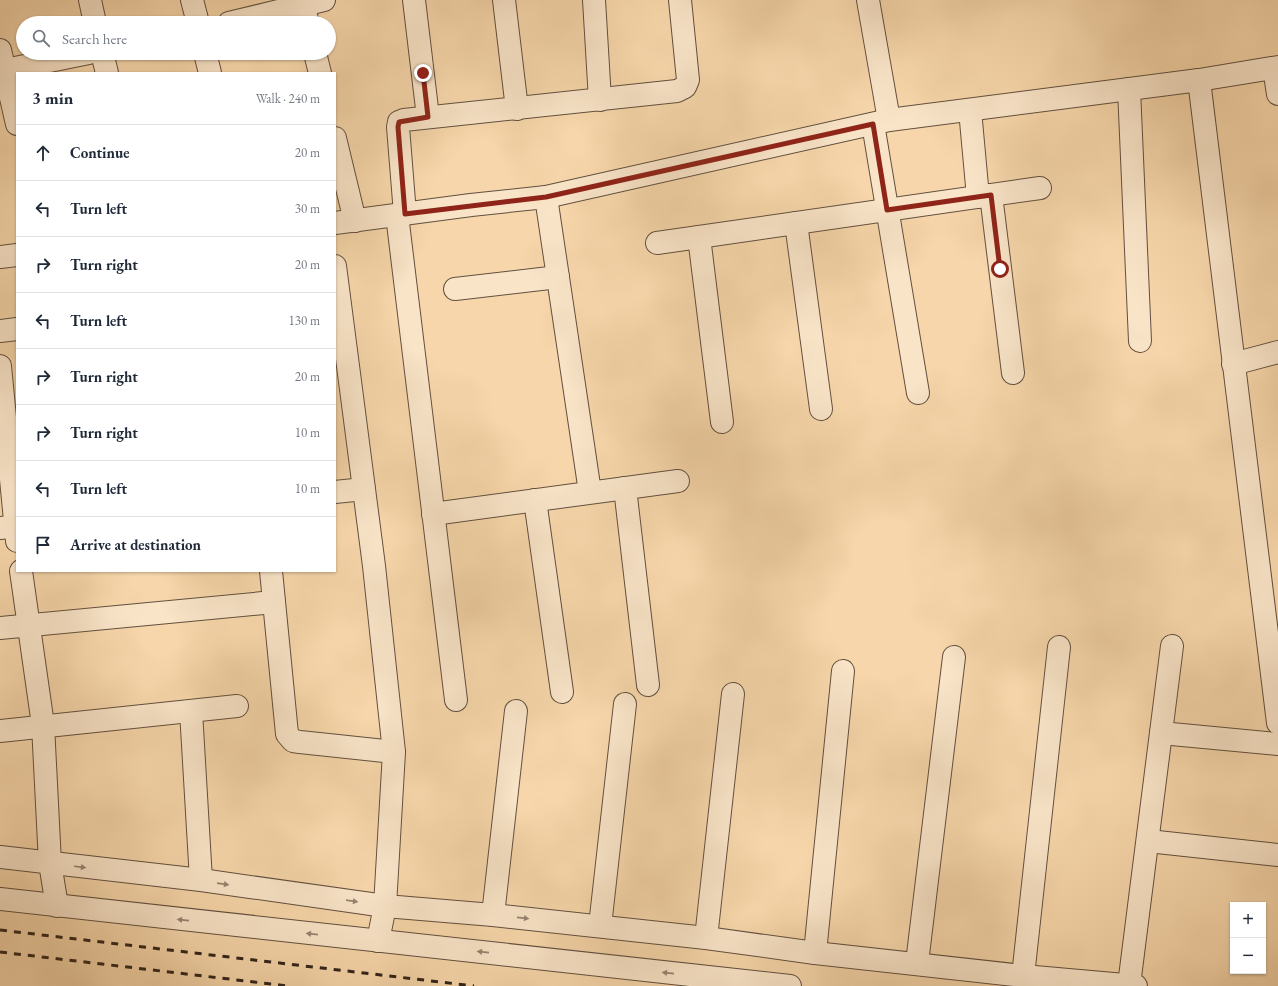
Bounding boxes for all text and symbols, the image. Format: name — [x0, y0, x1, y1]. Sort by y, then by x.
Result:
search box — [16, 16, 336, 60]
icon: search — [30, 27, 52, 49]
text: Search here — [62, 29, 127, 48]
route end — [414, 64, 432, 82]
text: 3 min — [32, 87, 73, 109]
text: Walk · 240 m — [256, 90, 320, 107]
icon: ahead — [32, 142, 54, 164]
text: Continue — [70, 143, 130, 162]
text: 20 m — [295, 144, 320, 161]
icon: left — [32, 198, 54, 220]
text: Turn left — [70, 199, 127, 218]
text: 30 m — [295, 200, 320, 217]
icon: right — [32, 254, 54, 276]
text: Turn right — [70, 255, 138, 274]
text: 20 m — [295, 256, 320, 273]
route start — [991, 260, 1009, 278]
icon: left — [32, 310, 54, 332]
text: Turn left — [70, 311, 127, 330]
text: 130 m — [289, 312, 320, 329]
icon: right — [32, 366, 54, 388]
text: Turn right — [70, 367, 138, 386]
text: 20 m — [295, 368, 320, 385]
icon: right — [32, 422, 54, 444]
text: Turn right — [70, 423, 138, 442]
text: 10 m — [295, 424, 320, 441]
icon: left — [32, 478, 54, 500]
text: Turn left — [70, 479, 127, 498]
text: 10 m — [295, 480, 320, 497]
icon: arrive — [32, 534, 54, 556]
text: Arrive at destination — [70, 535, 201, 554]
one-way arrow — [74, 864, 86, 870]
one-way arrow — [217, 881, 230, 887]
one-way arrow — [346, 898, 358, 904]
map controls — [1230, 902, 1266, 974]
button: + — [1230, 902, 1266, 938]
one-way arrow — [517, 915, 529, 921]
one-way arrow — [176, 916, 189, 923]
one-way arrow — [306, 930, 318, 937]
button: − — [1230, 938, 1266, 974]
one-way arrow — [477, 949, 489, 956]
one-way arrow — [662, 969, 674, 976]

